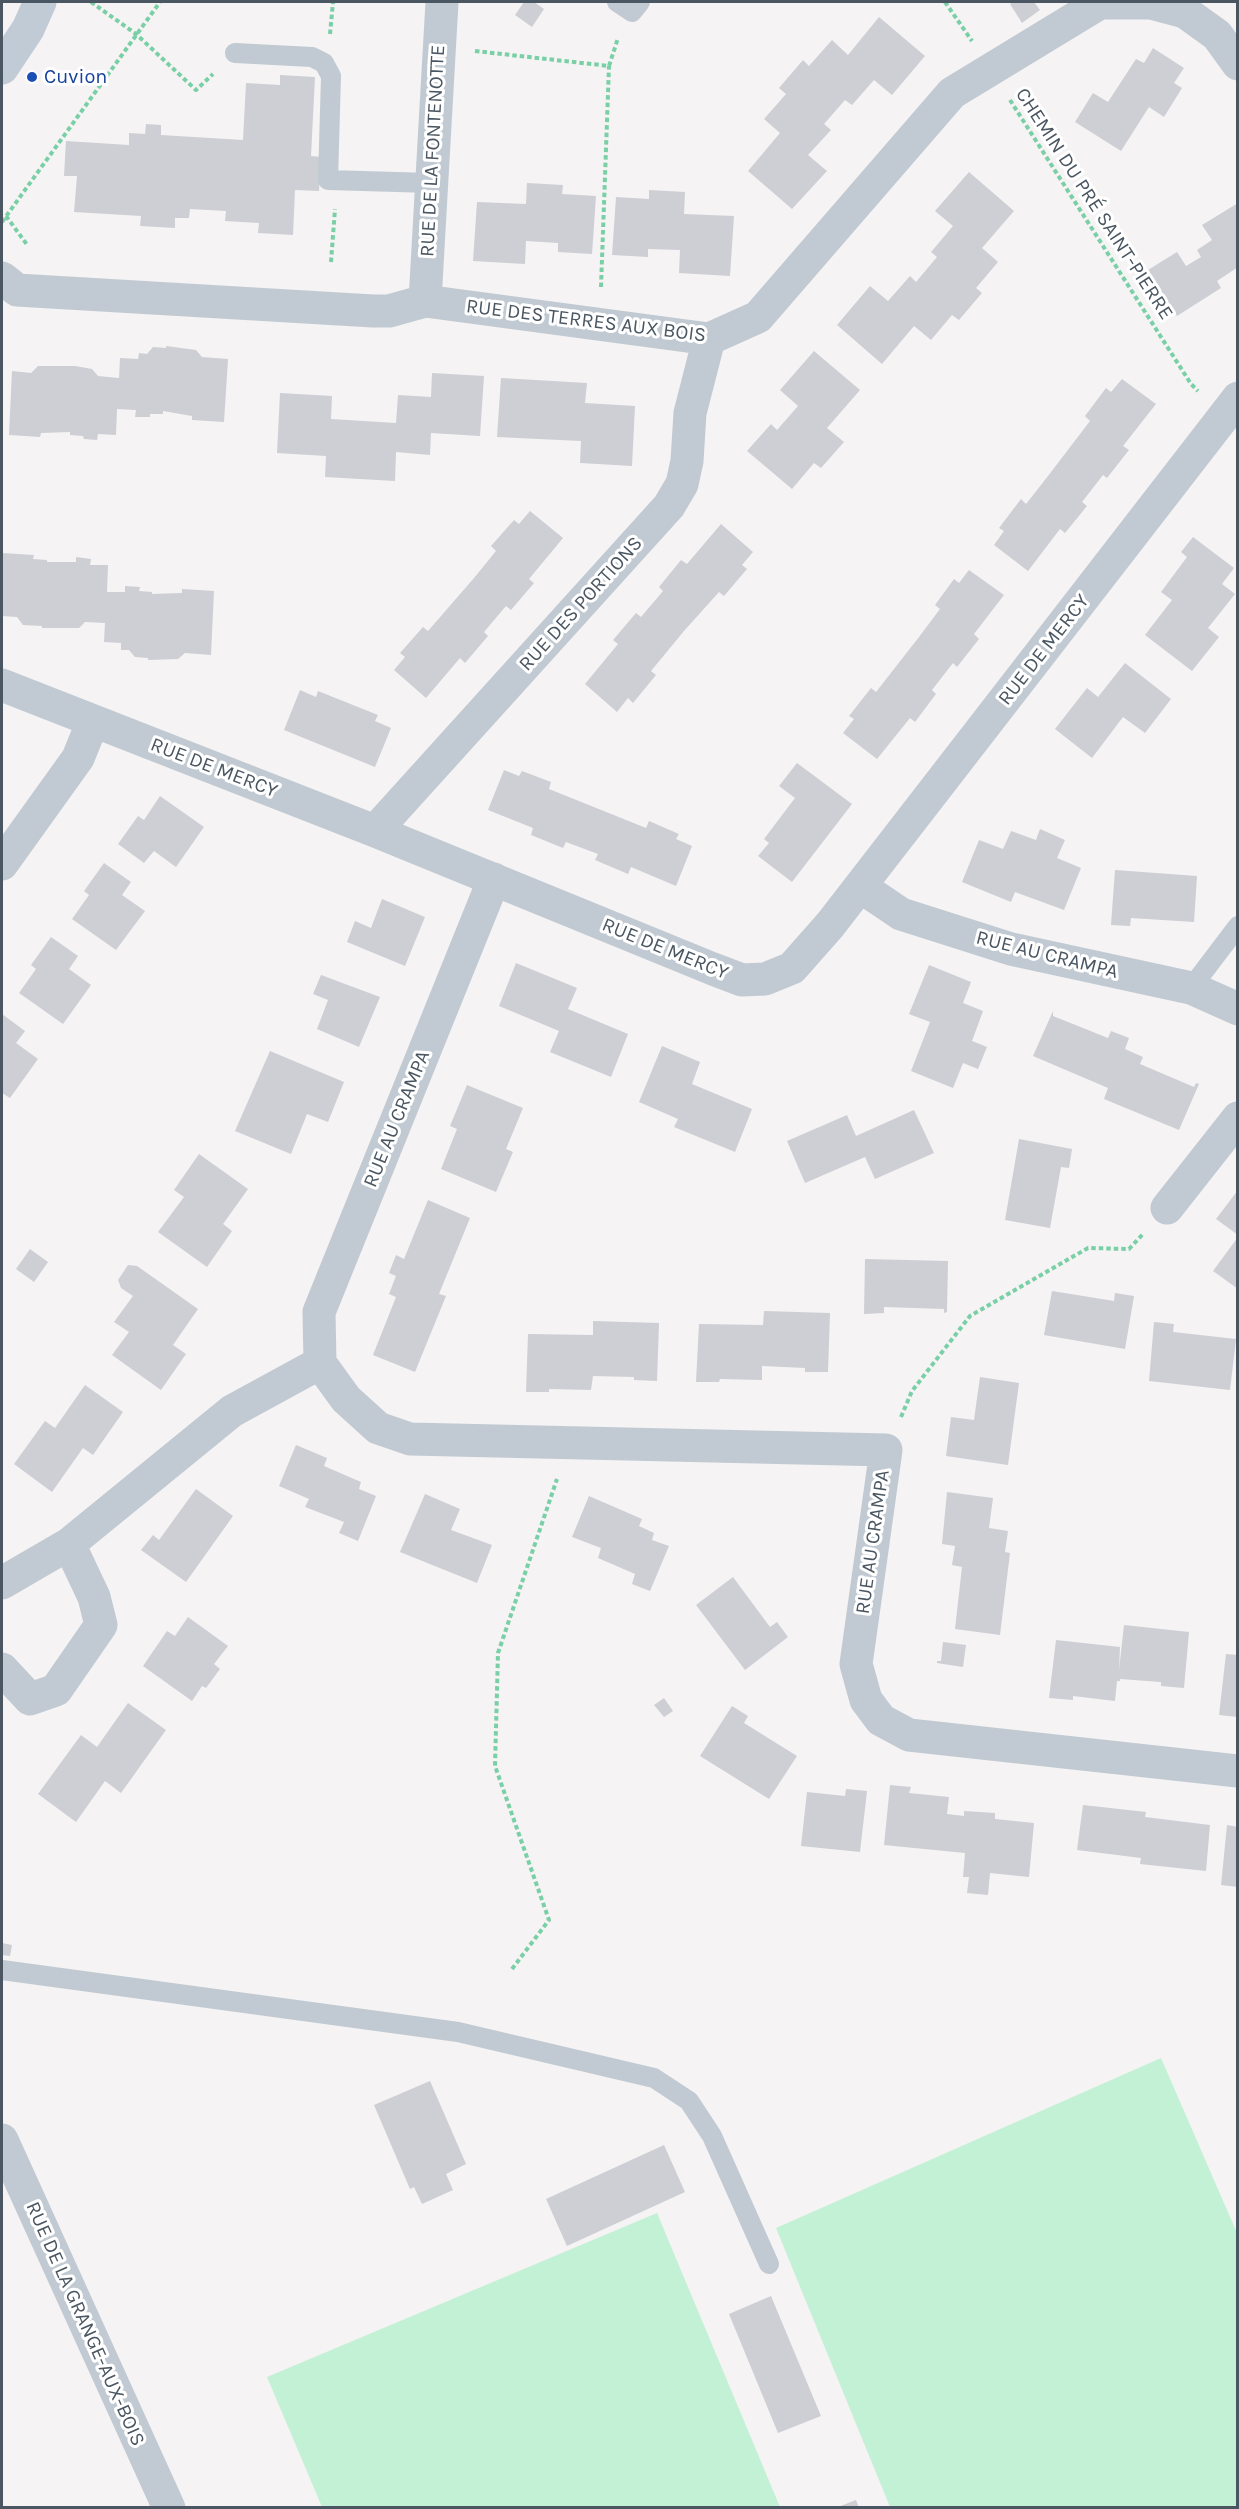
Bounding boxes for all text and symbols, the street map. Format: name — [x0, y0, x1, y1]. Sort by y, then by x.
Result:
street label: RUE DE LA FONTENOTTE — [415, 44, 451, 258]
place label: Cuvion — [44, 65, 107, 89]
marker: Cuvion — [25, 70, 39, 84]
street label: CHEMIN DU PRÉ SAINT-PIERRE — [1010, 84, 1178, 324]
street label: RUE DES TERRES AUX BOIS — [465, 294, 707, 348]
street label: RUE DES PORTIONS — [514, 532, 648, 676]
street label: RUE DE MERCY — [993, 590, 1095, 710]
street label: RUE DE MERCY — [147, 733, 281, 803]
street label: RUE DE MERCY — [598, 913, 732, 985]
street label: RUE AU CRAMPA — [974, 926, 1120, 984]
street label: RUE AU CRAMPA — [359, 1047, 435, 1191]
street label: RUE AU CRAMPA — [851, 1468, 895, 1616]
street label: RUE DE LA GRANGE-AUX-BOIS — [20, 2198, 150, 2450]

